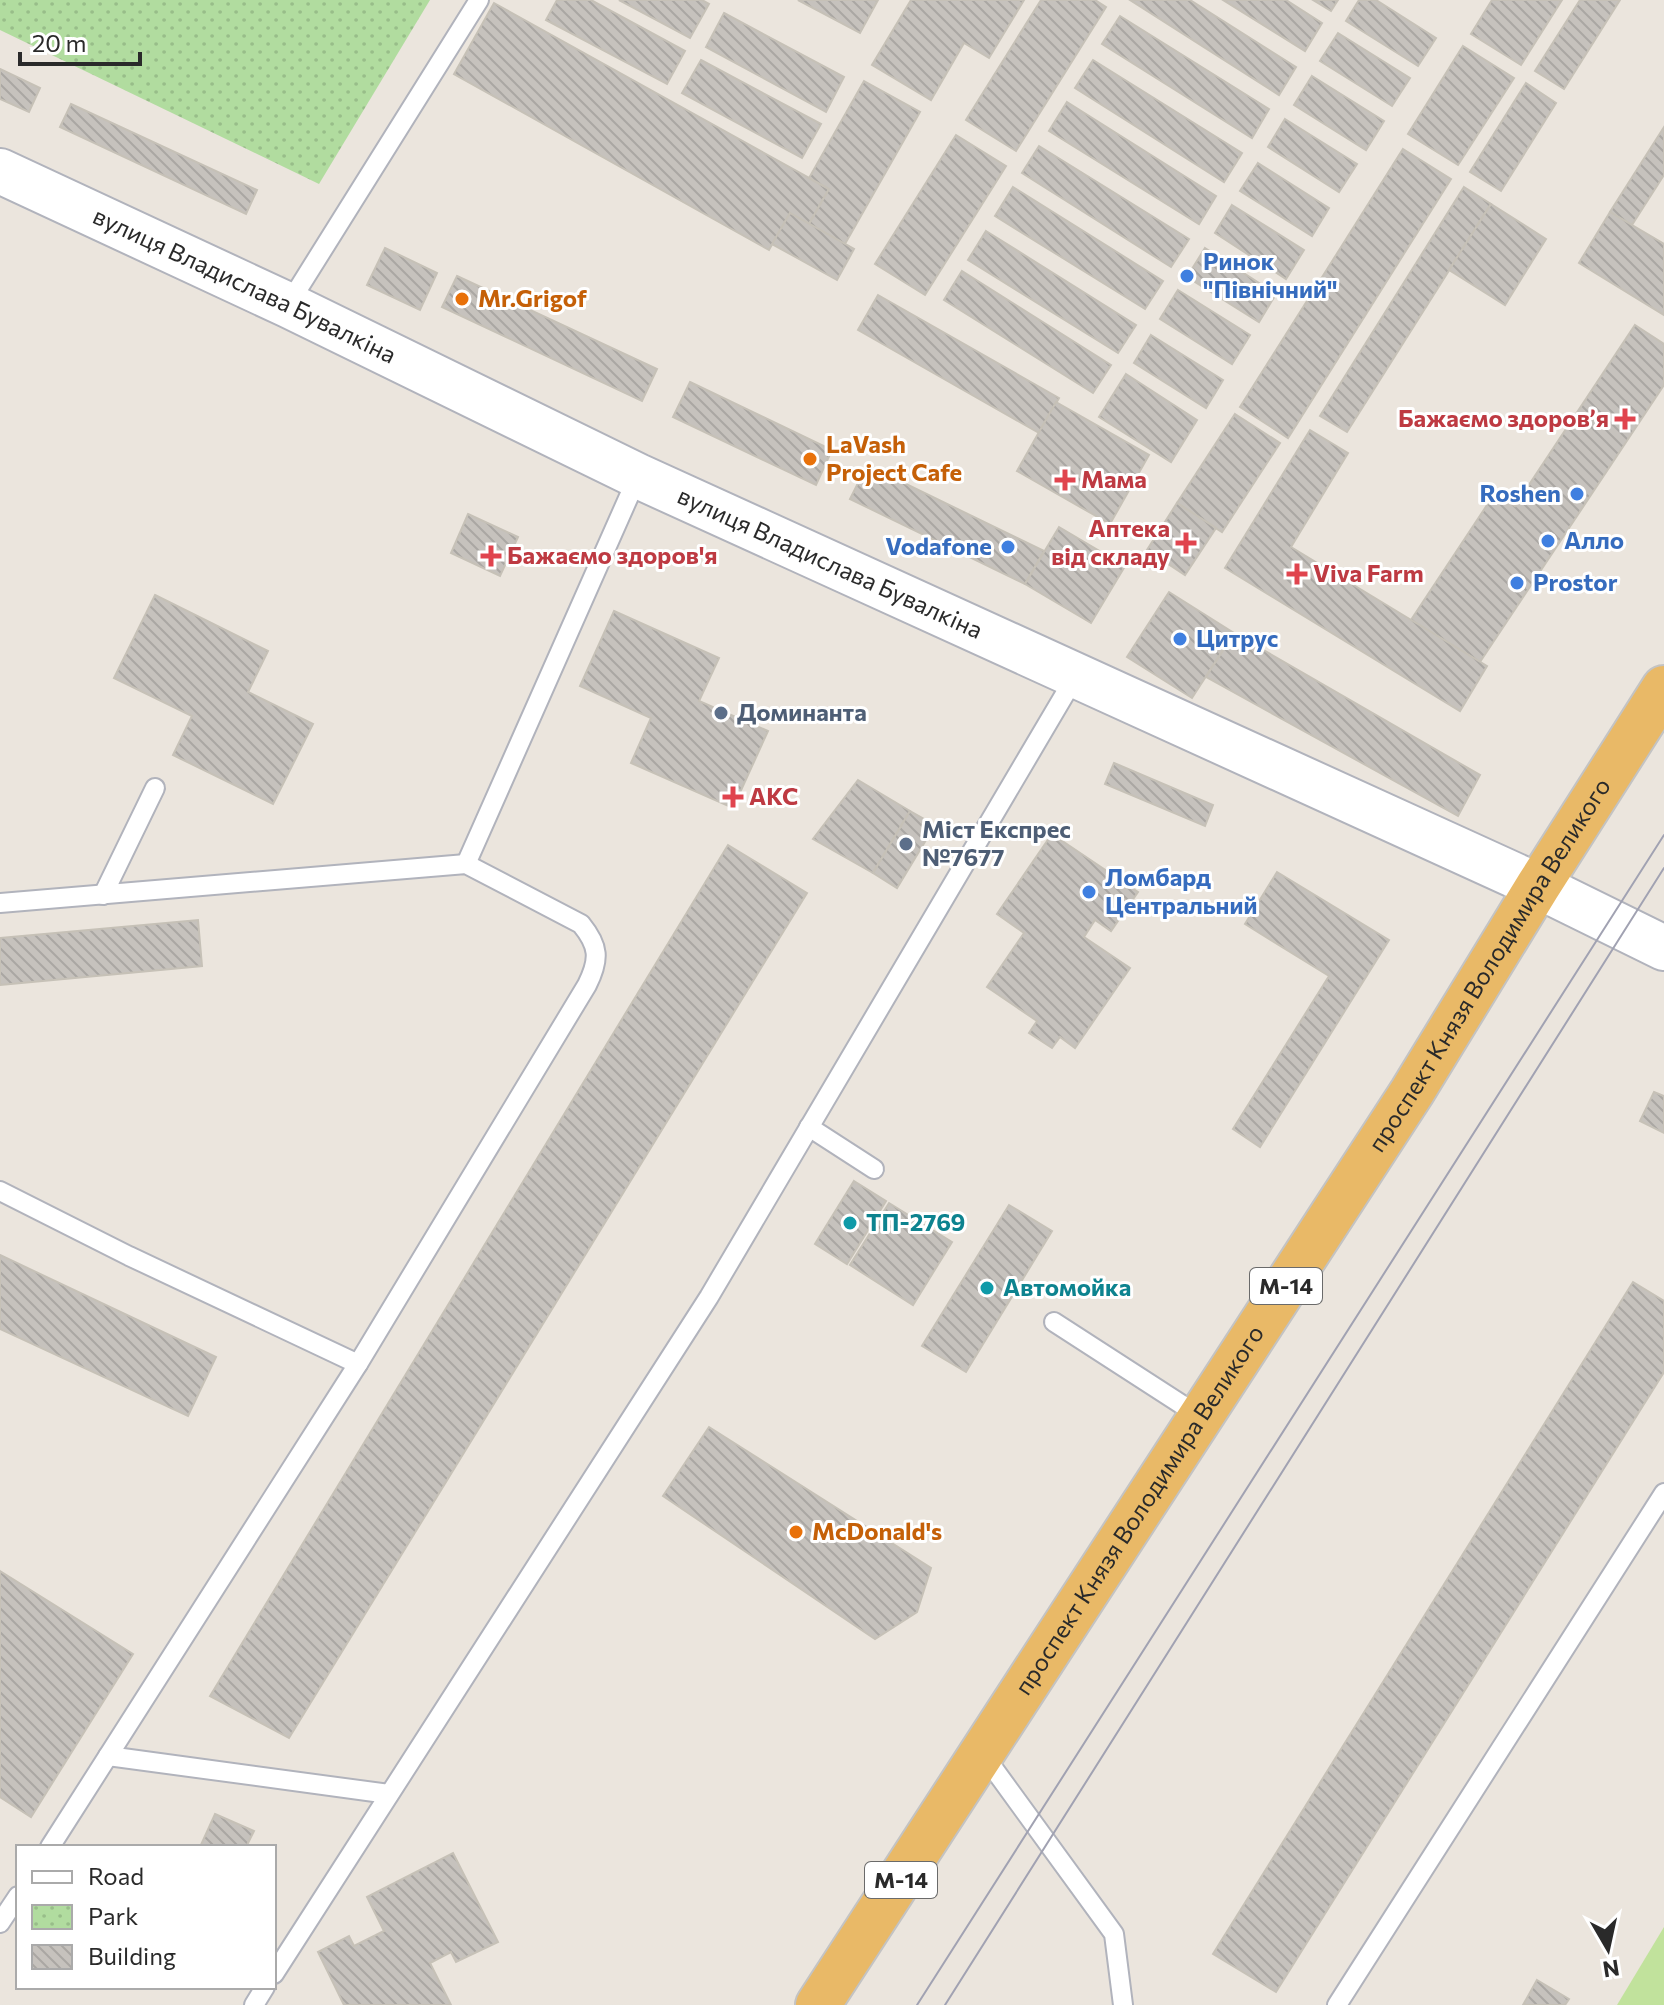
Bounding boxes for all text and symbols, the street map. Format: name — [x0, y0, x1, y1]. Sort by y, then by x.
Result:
scale bar — [20, 16, 140, 66]
text: 20 m — [32, 28, 86, 57]
street label: вулиця Владислава Бувалкіна — [89, 200, 401, 369]
place label: Ринок "Північний" — [1203, 246, 1337, 303]
marker: Ринок "Північний" — [1178, 267, 1196, 285]
place label: Mr.Grigof — [478, 283, 587, 312]
marker: Mr.Grigof — [453, 290, 471, 308]
place label: Бажаємо здоровʼя — [1398, 403, 1609, 432]
marker: Бажаємо здоровʼя — [1616, 410, 1634, 428]
place label: LaVash Project Cafe — [826, 429, 962, 486]
marker: LaVash Project Cafe — [801, 450, 819, 468]
place label: Мама — [1081, 464, 1147, 493]
marker: Мама — [1056, 471, 1074, 489]
place label: Roshen — [1480, 478, 1561, 507]
street label: вулиця Владислава Бувалкіна — [673, 480, 988, 644]
marker: Roshen — [1568, 485, 1586, 503]
place label: Аптека від складу — [1051, 513, 1170, 570]
place label: Алло — [1564, 525, 1624, 554]
place label: Vodafone — [885, 531, 992, 560]
marker: Алло — [1539, 532, 1557, 550]
marker: Аптека від складу — [1177, 534, 1195, 552]
marker: Vodafone — [999, 538, 1017, 556]
place label: Бажаємо здоров'я — [507, 540, 718, 569]
marker: Бажаємо здоров'я — [482, 547, 500, 565]
place label: Viva Farm — [1313, 558, 1424, 587]
marker: Viva Farm — [1288, 565, 1306, 583]
place label: Prostor — [1533, 567, 1618, 596]
marker: Prostor — [1508, 574, 1526, 592]
place label: Цитрус — [1196, 623, 1278, 652]
marker: Цитрус — [1171, 630, 1189, 648]
place label: Доминанта — [737, 697, 867, 726]
marker: Доминанта — [712, 704, 730, 722]
street label: проспект Князя Володимира Великого — [1361, 772, 1616, 1157]
place label: АКС — [749, 781, 798, 810]
marker: АКС — [724, 788, 742, 806]
place label: Міст Експрес №7677 — [922, 814, 1071, 871]
marker: Міст Експрес №7677 — [897, 835, 915, 853]
place label: Ломбард Центральний — [1105, 862, 1257, 919]
marker: Ломбард Центральний — [1080, 883, 1098, 901]
place label: ТП-2769 — [866, 1207, 965, 1236]
marker: ТП-2769 — [841, 1214, 859, 1232]
road number: М-14 — [1250, 1268, 1322, 1304]
place label: Автомойка — [1003, 1272, 1131, 1301]
marker: Автомойка — [978, 1279, 996, 1297]
street label: проспект Князя Володимира Великого — [1008, 1319, 1269, 1700]
place label: McDonald's — [812, 1516, 942, 1545]
marker: McDonald's — [787, 1523, 805, 1541]
legend — [16, 1845, 276, 1989]
text: Road — [88, 1861, 144, 1890]
road number: М-14 — [865, 1862, 937, 1898]
text: Park — [88, 1901, 138, 1930]
north arrow — [1568, 1909, 1648, 1989]
text: Building — [88, 1941, 176, 1970]
text: N — [1601, 1955, 1621, 1984]

